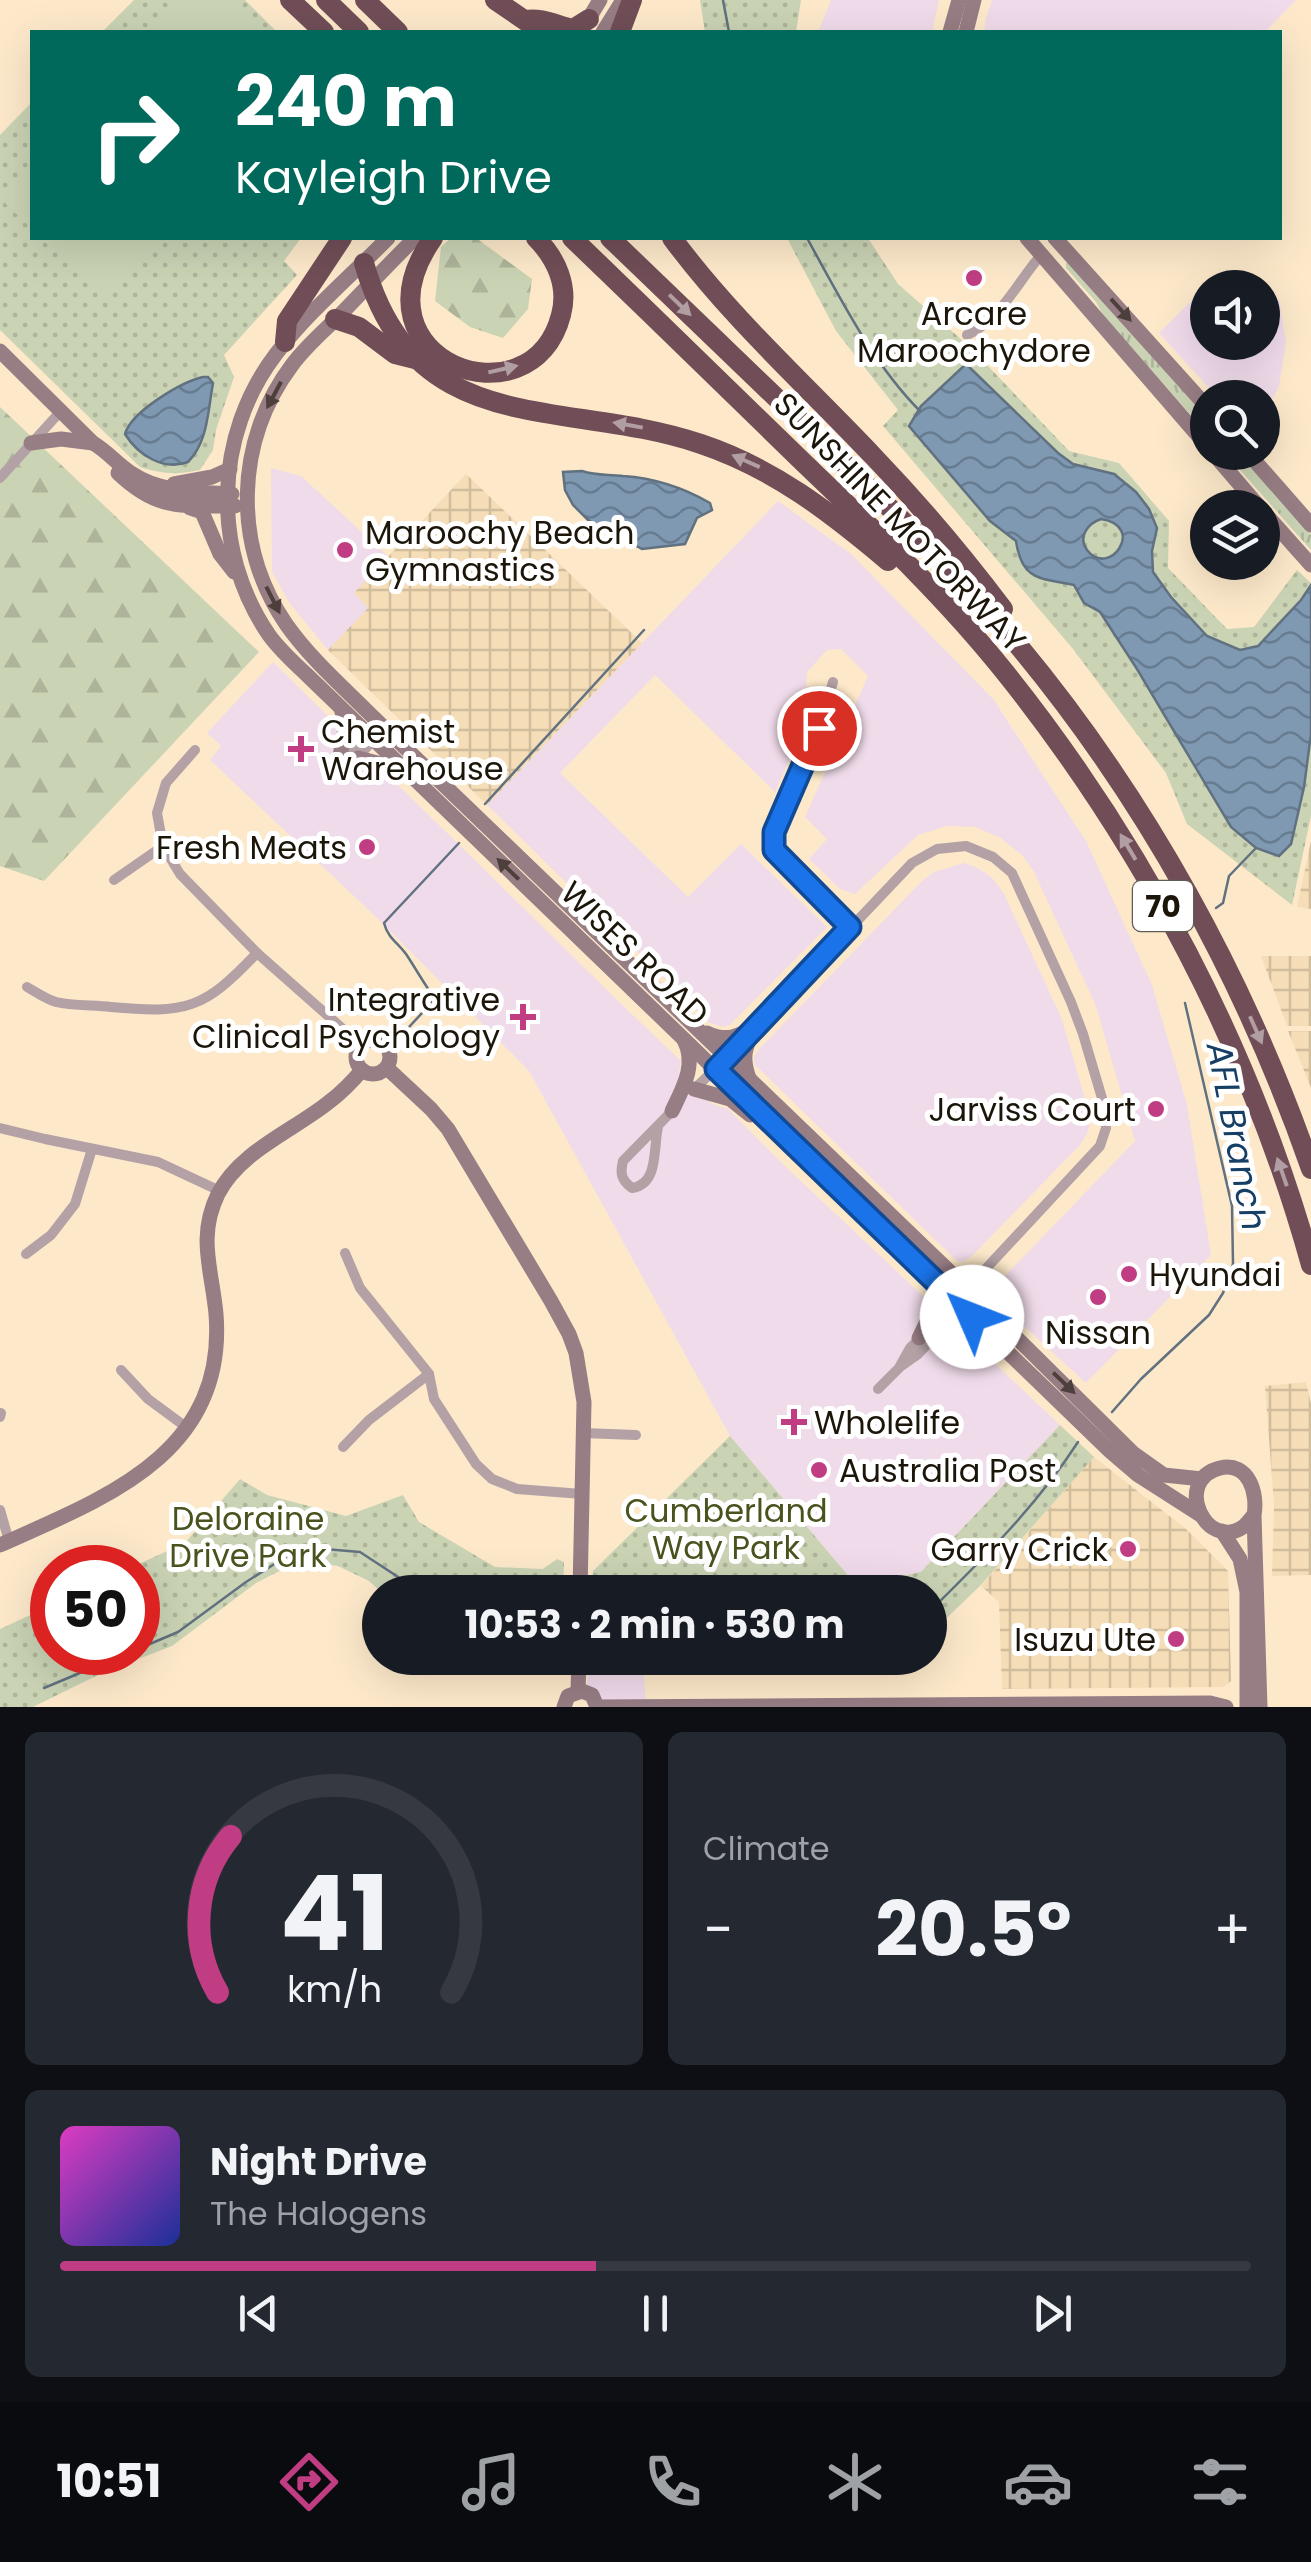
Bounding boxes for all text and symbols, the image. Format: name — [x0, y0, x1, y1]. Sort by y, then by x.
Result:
text: 240 m — [235, 52, 457, 151]
icon: right — [70, 70, 200, 200]
text: Kayleigh Drive — [235, 146, 552, 209]
marker: Arcare Maroochydore — [963, 267, 985, 289]
map controls — [1190, 270, 1280, 580]
button: sound — [1190, 270, 1280, 360]
place label: Arcare Maroochydore — [857, 291, 1091, 373]
one-way arrow — [668, 293, 692, 316]
one-way arrow — [1109, 297, 1131, 322]
one-way arrow — [488, 361, 519, 377]
one-way arrow — [266, 380, 283, 409]
button: search — [1190, 380, 1280, 470]
street label: SUNSHINE MOTORWAY — [764, 382, 1036, 662]
one-way arrow — [612, 417, 643, 433]
one-way arrow — [731, 453, 760, 470]
button: layers — [1190, 490, 1280, 580]
place label: Maroochy Beach Gymnastics — [365, 510, 635, 592]
marker: Maroochy Beach Gymnastics — [334, 539, 356, 561]
one-way arrow — [264, 585, 281, 614]
pin — [777, 686, 862, 771]
icon: arrive — [792, 701, 847, 756]
place label: Chemist Warehouse — [321, 709, 504, 791]
marker: Chemist Warehouse — [290, 738, 312, 760]
place label: Fresh Meats — [156, 825, 347, 870]
one-way arrow — [1120, 833, 1137, 861]
marker: Fresh Meats — [356, 836, 378, 858]
one-way arrow — [496, 858, 520, 881]
street label: WISES ROAD — [551, 871, 719, 1035]
road number: 70 — [1133, 881, 1193, 931]
place label: Integrative Clinical Psychology — [192, 977, 500, 1059]
marker: Integrative Clinical Psychology — [510, 1004, 536, 1030]
one-way arrow — [1248, 1015, 1264, 1045]
water label: AFL Branch — [1195, 1037, 1279, 1234]
place label: Jarviss Court — [928, 1087, 1136, 1132]
marker: Jarviss Court — [1145, 1098, 1167, 1120]
one-way arrow — [1274, 1157, 1289, 1187]
place label: Hyundai — [1149, 1252, 1281, 1297]
marker: Hyundai — [1118, 1263, 1140, 1285]
position arrow — [920, 1265, 1024, 1369]
marker: Nissan — [1087, 1286, 1109, 1308]
place label: Nissan — [1045, 1310, 1151, 1355]
one-way arrow — [1051, 1371, 1075, 1394]
place label: Wholelife — [814, 1400, 960, 1445]
marker: Wholelife — [783, 1411, 805, 1433]
place label: Australia Post — [839, 1448, 1056, 1493]
marker: Australia Post — [808, 1459, 830, 1481]
park label: Cumberland Way Park — [624, 1488, 828, 1570]
park label: Deloraine Drive Park — [169, 1496, 327, 1578]
place label: Garry Crick — [931, 1527, 1109, 1572]
marker: Garry Crick — [1117, 1538, 1139, 1560]
speed limit sign: 50 — [30, 1545, 160, 1675]
text: 10:53 · 2 min · 530 m — [464, 1598, 845, 1651]
place label: Isuzu Ute — [1014, 1617, 1156, 1662]
marker: Isuzu Ute — [1165, 1628, 1187, 1650]
text: Climate — [703, 1826, 830, 1871]
text: 41 — [279, 1841, 389, 1986]
text: 20.5° — [875, 1877, 1072, 1982]
text: − — [703, 1891, 733, 1968]
text: + — [1213, 1891, 1251, 1968]
text: km/h — [286, 1964, 382, 2015]
text: Night Drive — [210, 2135, 427, 2188]
text: The Halogens — [210, 2191, 427, 2236]
icon: previous — [231, 2286, 286, 2341]
icon: pause — [628, 2286, 683, 2341]
icon: next — [1025, 2286, 1080, 2341]
icon: directions — [274, 2447, 344, 2517]
icon: music — [456, 2447, 526, 2517]
icon: phone — [638, 2447, 708, 2517]
icon: climate — [820, 2447, 890, 2517]
icon: car — [1003, 2447, 1073, 2517]
icon: filters — [1185, 2447, 1255, 2517]
text: 10:51 — [56, 2450, 161, 2513]

